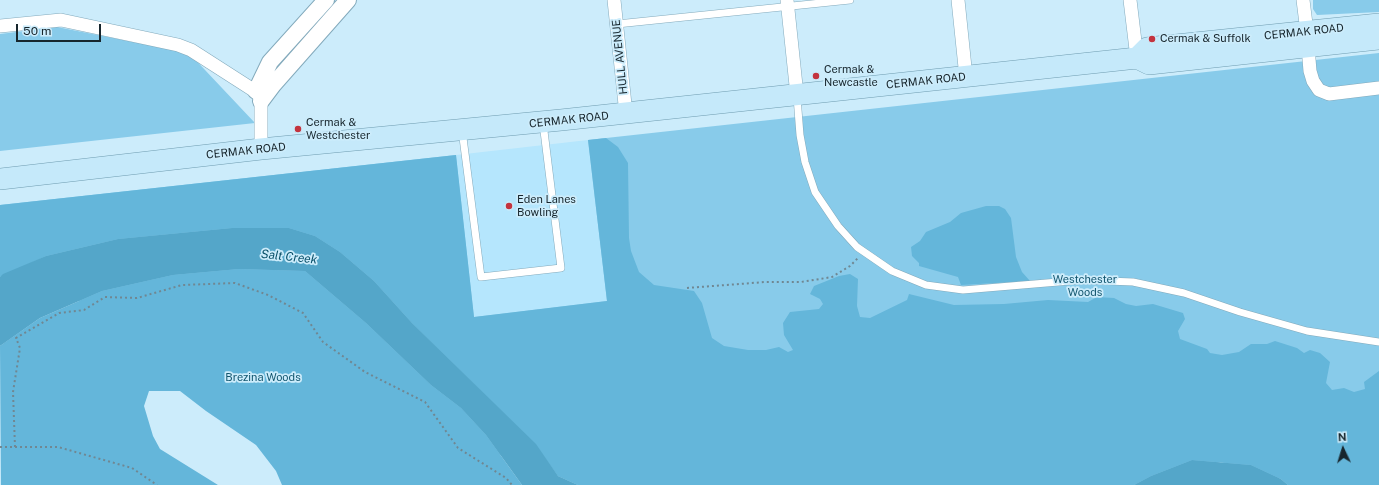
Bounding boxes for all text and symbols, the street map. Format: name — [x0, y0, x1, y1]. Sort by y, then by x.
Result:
scale bar — [18, 16, 103, 42]
street label: HULL AVENUE — [610, 19, 630, 95]
street label: CERMAK ROAD — [1263, 21, 1345, 43]
text: 50 m — [23, 24, 51, 38]
place label: Cermak & Suffolk — [1160, 32, 1251, 46]
marker: Cermak & Suffolk — [1147, 34, 1157, 44]
place label: Cermak & Newcastle — [824, 63, 878, 89]
street label: CERMAK ROAD — [885, 70, 967, 92]
marker: Cermak & Newcastle — [811, 71, 821, 81]
street label: CERMAK ROAD — [528, 109, 610, 131]
place label: Cermak & Westchester — [306, 116, 370, 142]
marker: Cermak & Westchester — [293, 124, 303, 134]
street label: CERMAK ROAD — [205, 140, 287, 162]
place label: Eden Lanes Bowling — [517, 193, 576, 219]
marker: Eden Lanes Bowling — [504, 201, 514, 211]
water label: Salt Creek — [260, 247, 318, 267]
park label: Westchester Woods — [1053, 273, 1117, 299]
park label: Brezina Woods — [225, 371, 301, 385]
north arrow — [1323, 429, 1363, 469]
text: N — [1337, 431, 1347, 443]

